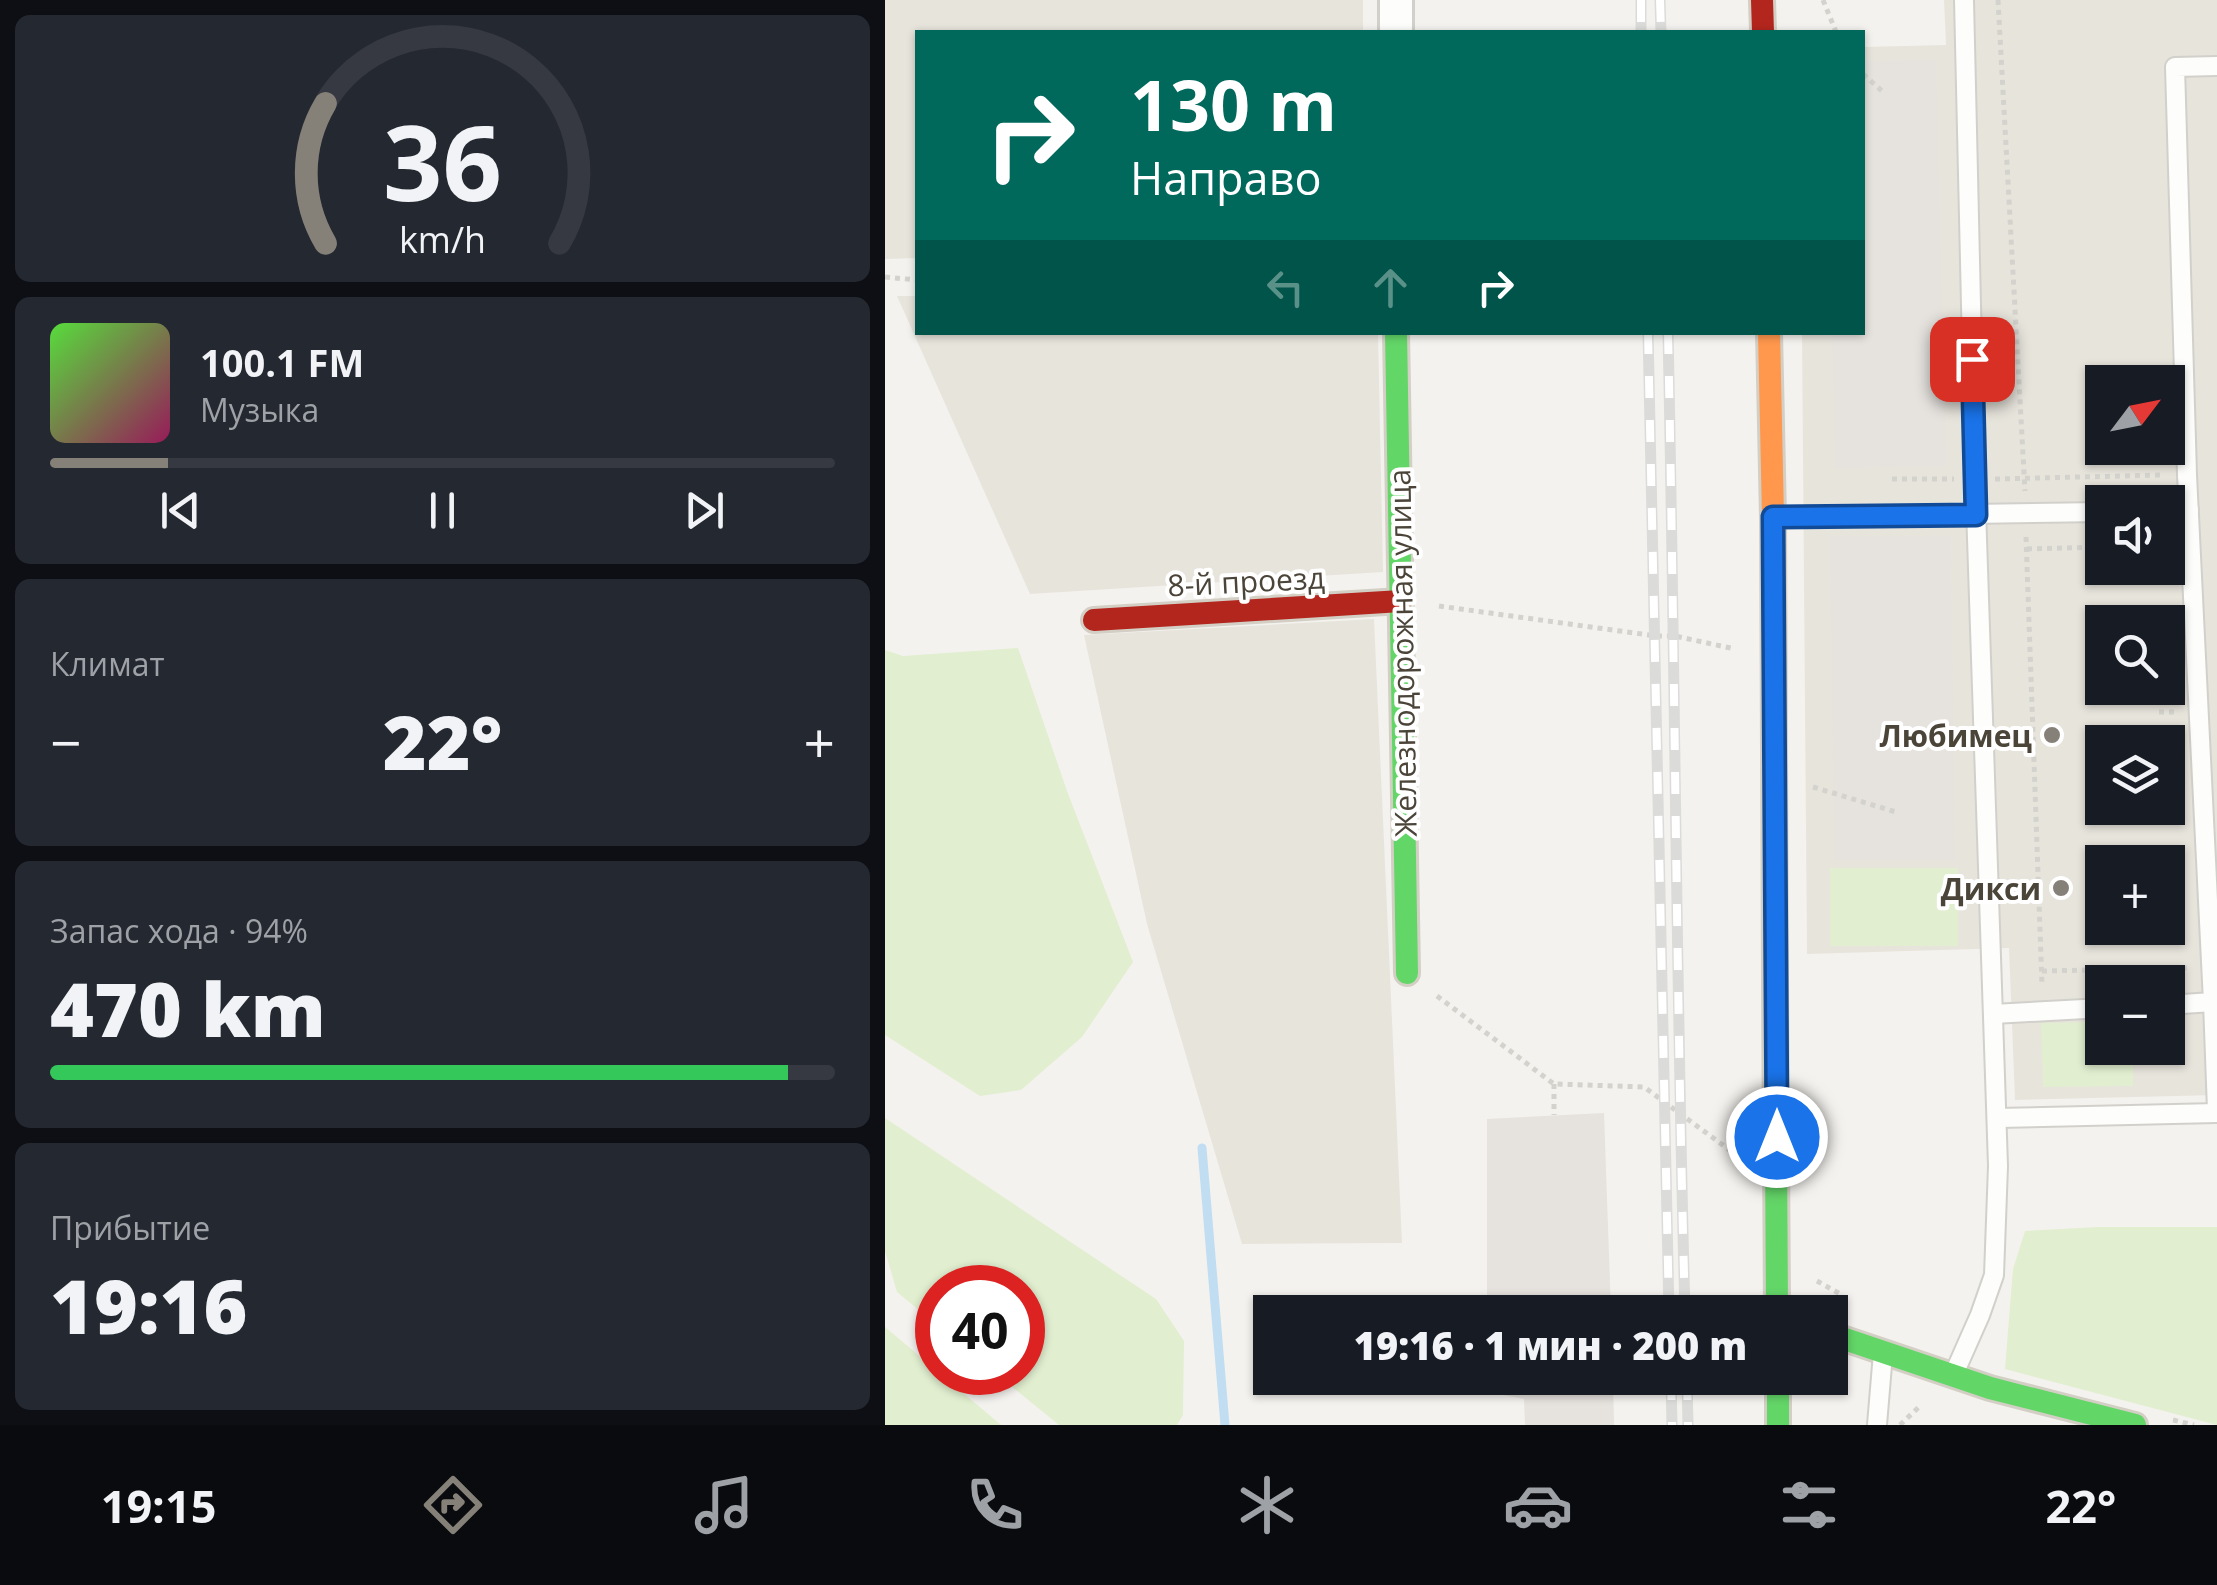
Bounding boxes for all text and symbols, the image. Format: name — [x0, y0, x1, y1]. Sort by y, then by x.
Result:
text: 130 m — [1130, 56, 1337, 152]
icon: right — [965, 70, 1095, 200]
text: 36 — [383, 90, 502, 231]
text: Направо — [1130, 147, 1322, 208]
text: km/h — [399, 215, 486, 263]
icon: left — [1258, 260, 1313, 315]
icon: ahead — [1363, 260, 1418, 315]
icon: right — [1468, 260, 1523, 315]
pin — [1930, 317, 2015, 402]
icon: arrive — [1945, 332, 2000, 387]
text: 100.1 FM — [200, 336, 364, 388]
north arrow — [2085, 365, 2185, 465]
map controls — [2085, 365, 2185, 1065]
text: Музыка — [200, 388, 319, 431]
street label: Железнодорожная улица — [1378, 469, 1426, 837]
icon: previous — [153, 483, 208, 538]
icon: pause — [415, 483, 470, 538]
icon: next — [677, 483, 732, 538]
button: sound — [2085, 485, 2185, 585]
street label: 8-й проезд — [1166, 556, 1326, 606]
button: search — [2085, 605, 2185, 705]
text: Климат — [50, 642, 164, 685]
text: 22° — [383, 690, 502, 792]
text: − — [50, 704, 81, 779]
text: + — [804, 704, 835, 779]
place label: Любимец — [1879, 715, 2032, 756]
marker: Любимец — [2041, 724, 2063, 746]
button: layers — [2085, 725, 2185, 825]
button: + — [2085, 845, 2185, 945]
place label: Дикси — [1941, 868, 2041, 909]
marker: Дикси — [2050, 877, 2072, 899]
text: Запас хода · 94% — [50, 909, 308, 952]
text: 470 km — [50, 957, 326, 1059]
button: − — [2085, 965, 2185, 1065]
position arrow — [1725, 1085, 1829, 1189]
text: Прибытие — [50, 1206, 210, 1249]
text: 19:16 — [50, 1254, 247, 1356]
speed limit sign: 40 — [915, 1265, 1045, 1395]
text: 19:16 · 1 мин · 200 m — [1354, 1319, 1747, 1371]
icon: directions — [418, 1470, 488, 1540]
icon: music — [689, 1470, 759, 1540]
icon: phone — [960, 1470, 1030, 1540]
icon: climate — [1232, 1470, 1302, 1540]
icon: car — [1503, 1470, 1573, 1540]
icon: filters — [1774, 1470, 1844, 1540]
text: 19:15 — [101, 1475, 216, 1536]
text: 22° — [2046, 1475, 2116, 1536]

